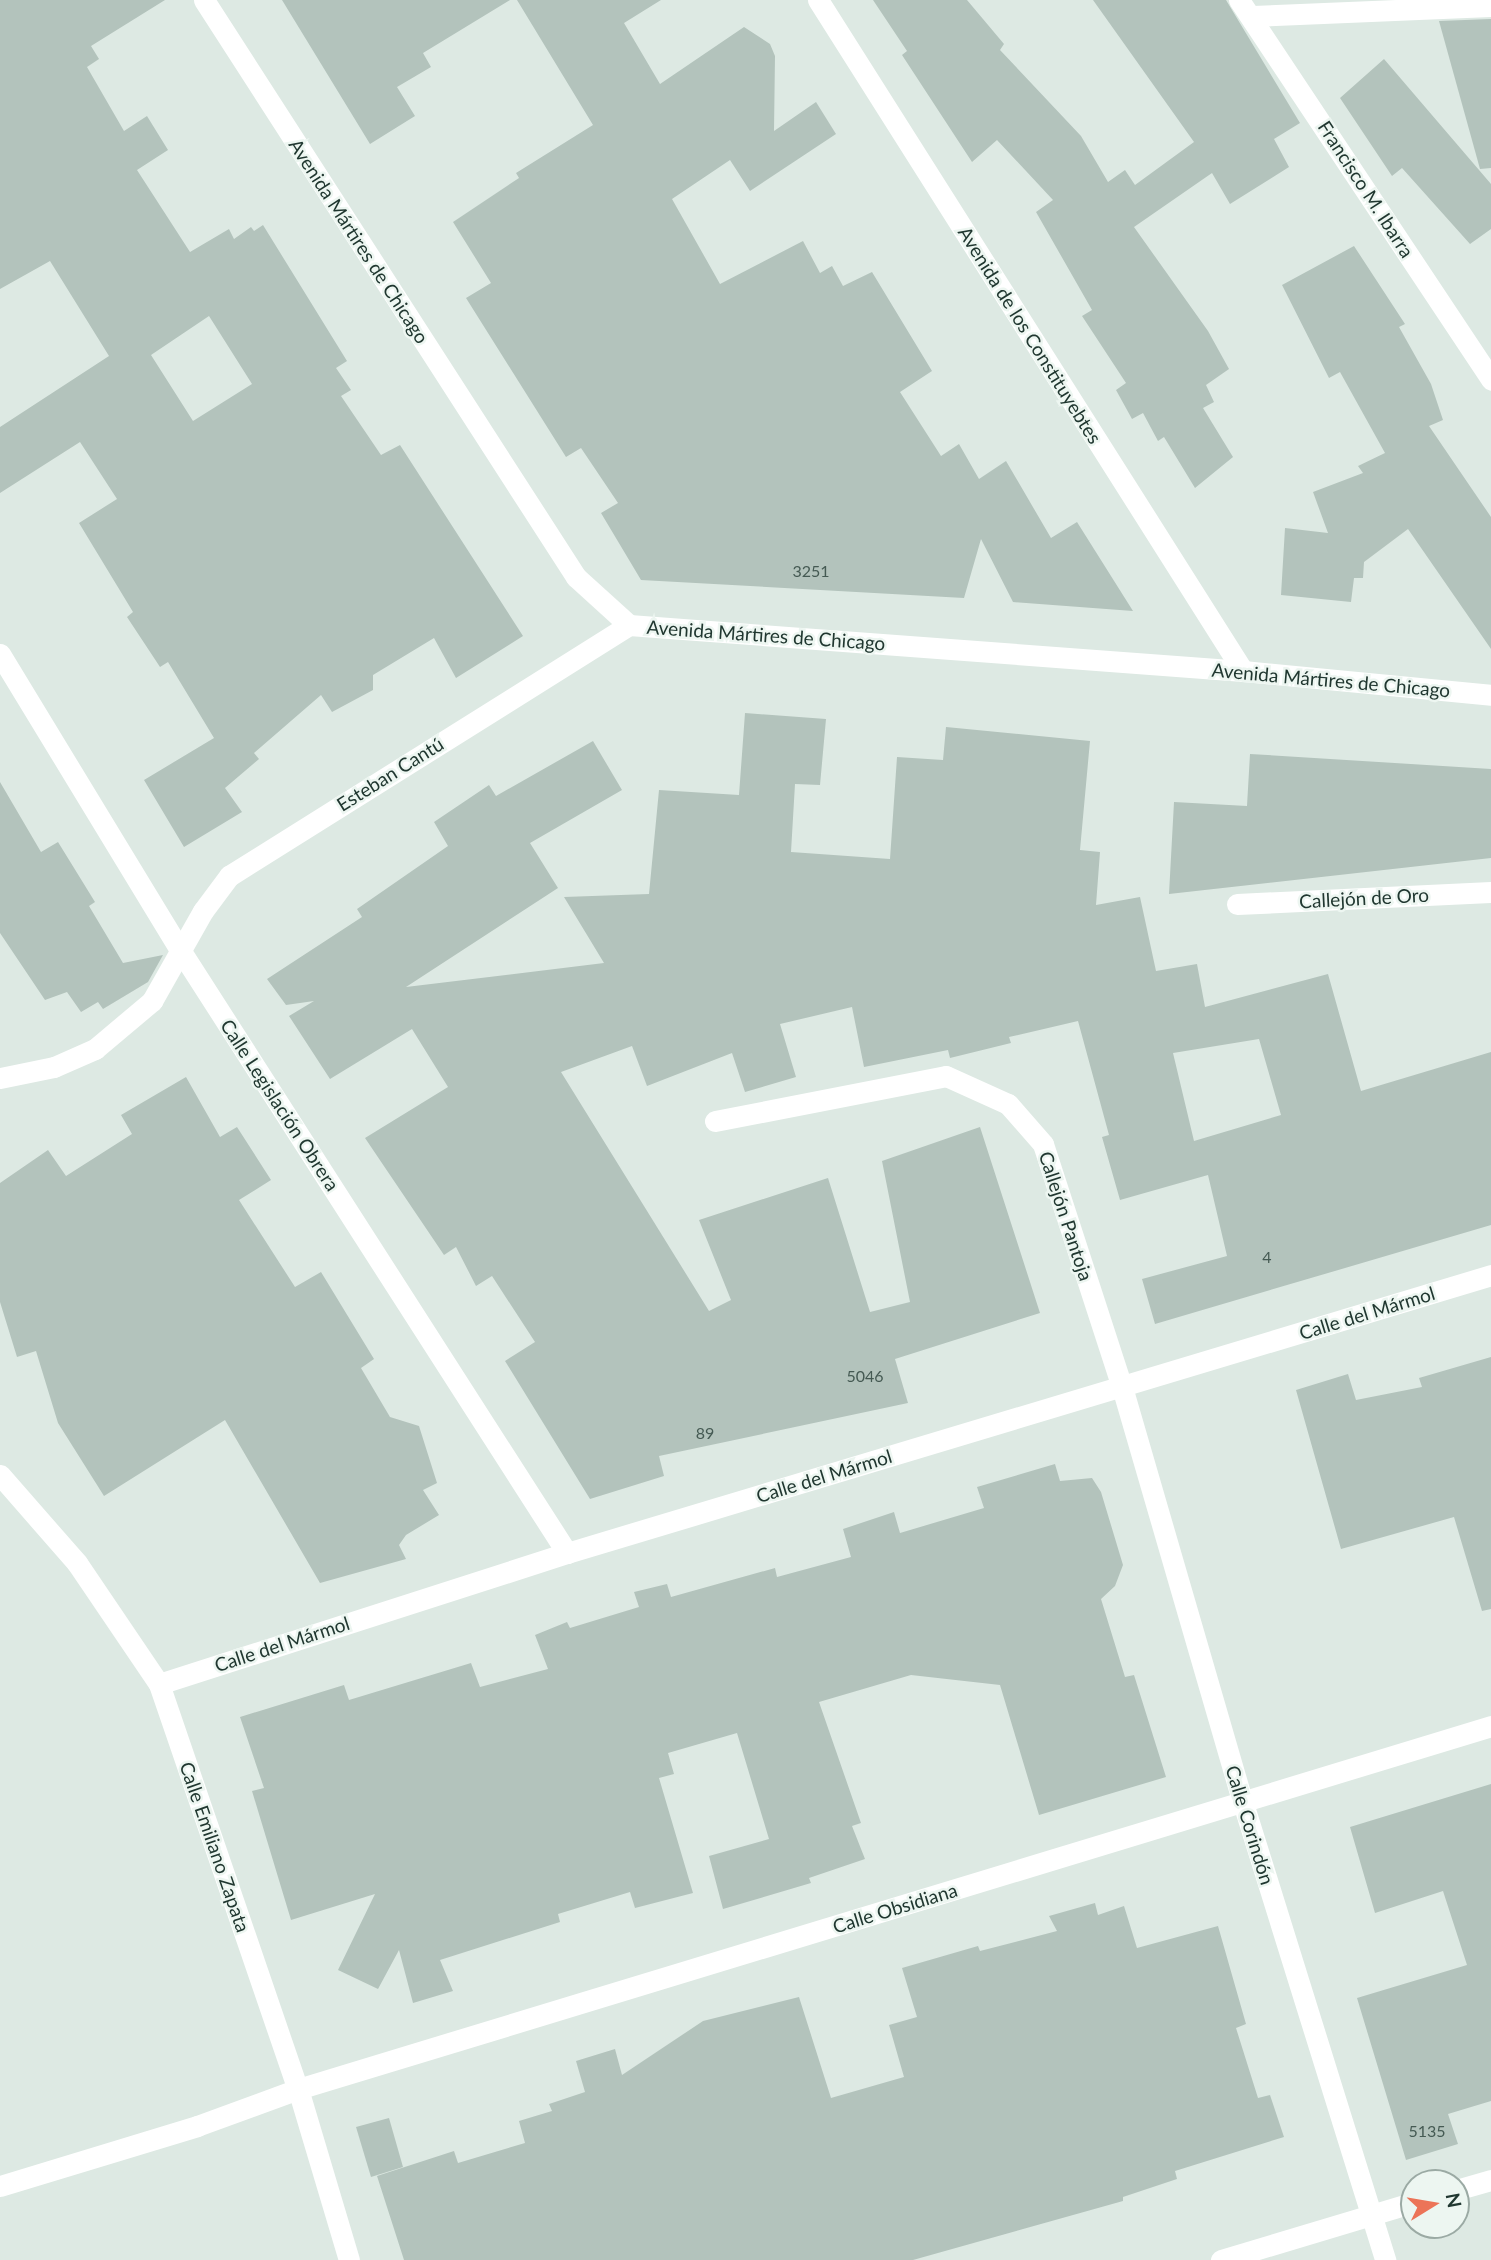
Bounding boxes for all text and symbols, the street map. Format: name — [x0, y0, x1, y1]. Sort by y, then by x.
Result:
street label: Francisco M. Ibarra — [1313, 116, 1419, 262]
street label: Avenida Mártires de Chicago — [284, 134, 434, 348]
street label: Avenida de los Constituyebtes — [954, 222, 1106, 448]
house number: 3251 — [792, 561, 830, 581]
street label: Avenida Mártires de Chicago — [646, 615, 886, 655]
street label: Avenida Mártires de Chicago — [1211, 658, 1451, 702]
street label: Esteban Cantú — [332, 732, 448, 816]
street label: Callejón de Oro — [1299, 883, 1429, 913]
street label: Calle Legislación Obrera — [216, 1015, 344, 1195]
street label: Callejón Pantoja — [1034, 1149, 1098, 1283]
house number: 4 — [1262, 1247, 1272, 1267]
street label: Calle del Mármol — [1296, 1282, 1438, 1344]
house number: 5046 — [846, 1366, 884, 1386]
house number: 89 — [696, 1423, 714, 1443]
street label: Calle del Mármol — [753, 1445, 895, 1507]
street label: Calle del Mármol — [212, 1611, 352, 1677]
street label: Calle Emiliano Zapata — [175, 1759, 255, 1935]
street label: Calle Corindón — [1221, 1763, 1279, 1887]
street label: Calle Obsidiana — [830, 1878, 960, 1938]
house number: 5135 — [1408, 2121, 1446, 2141]
north arrow — [1400, 2169, 1470, 2239]
text: N — [1441, 2191, 1467, 2210]

